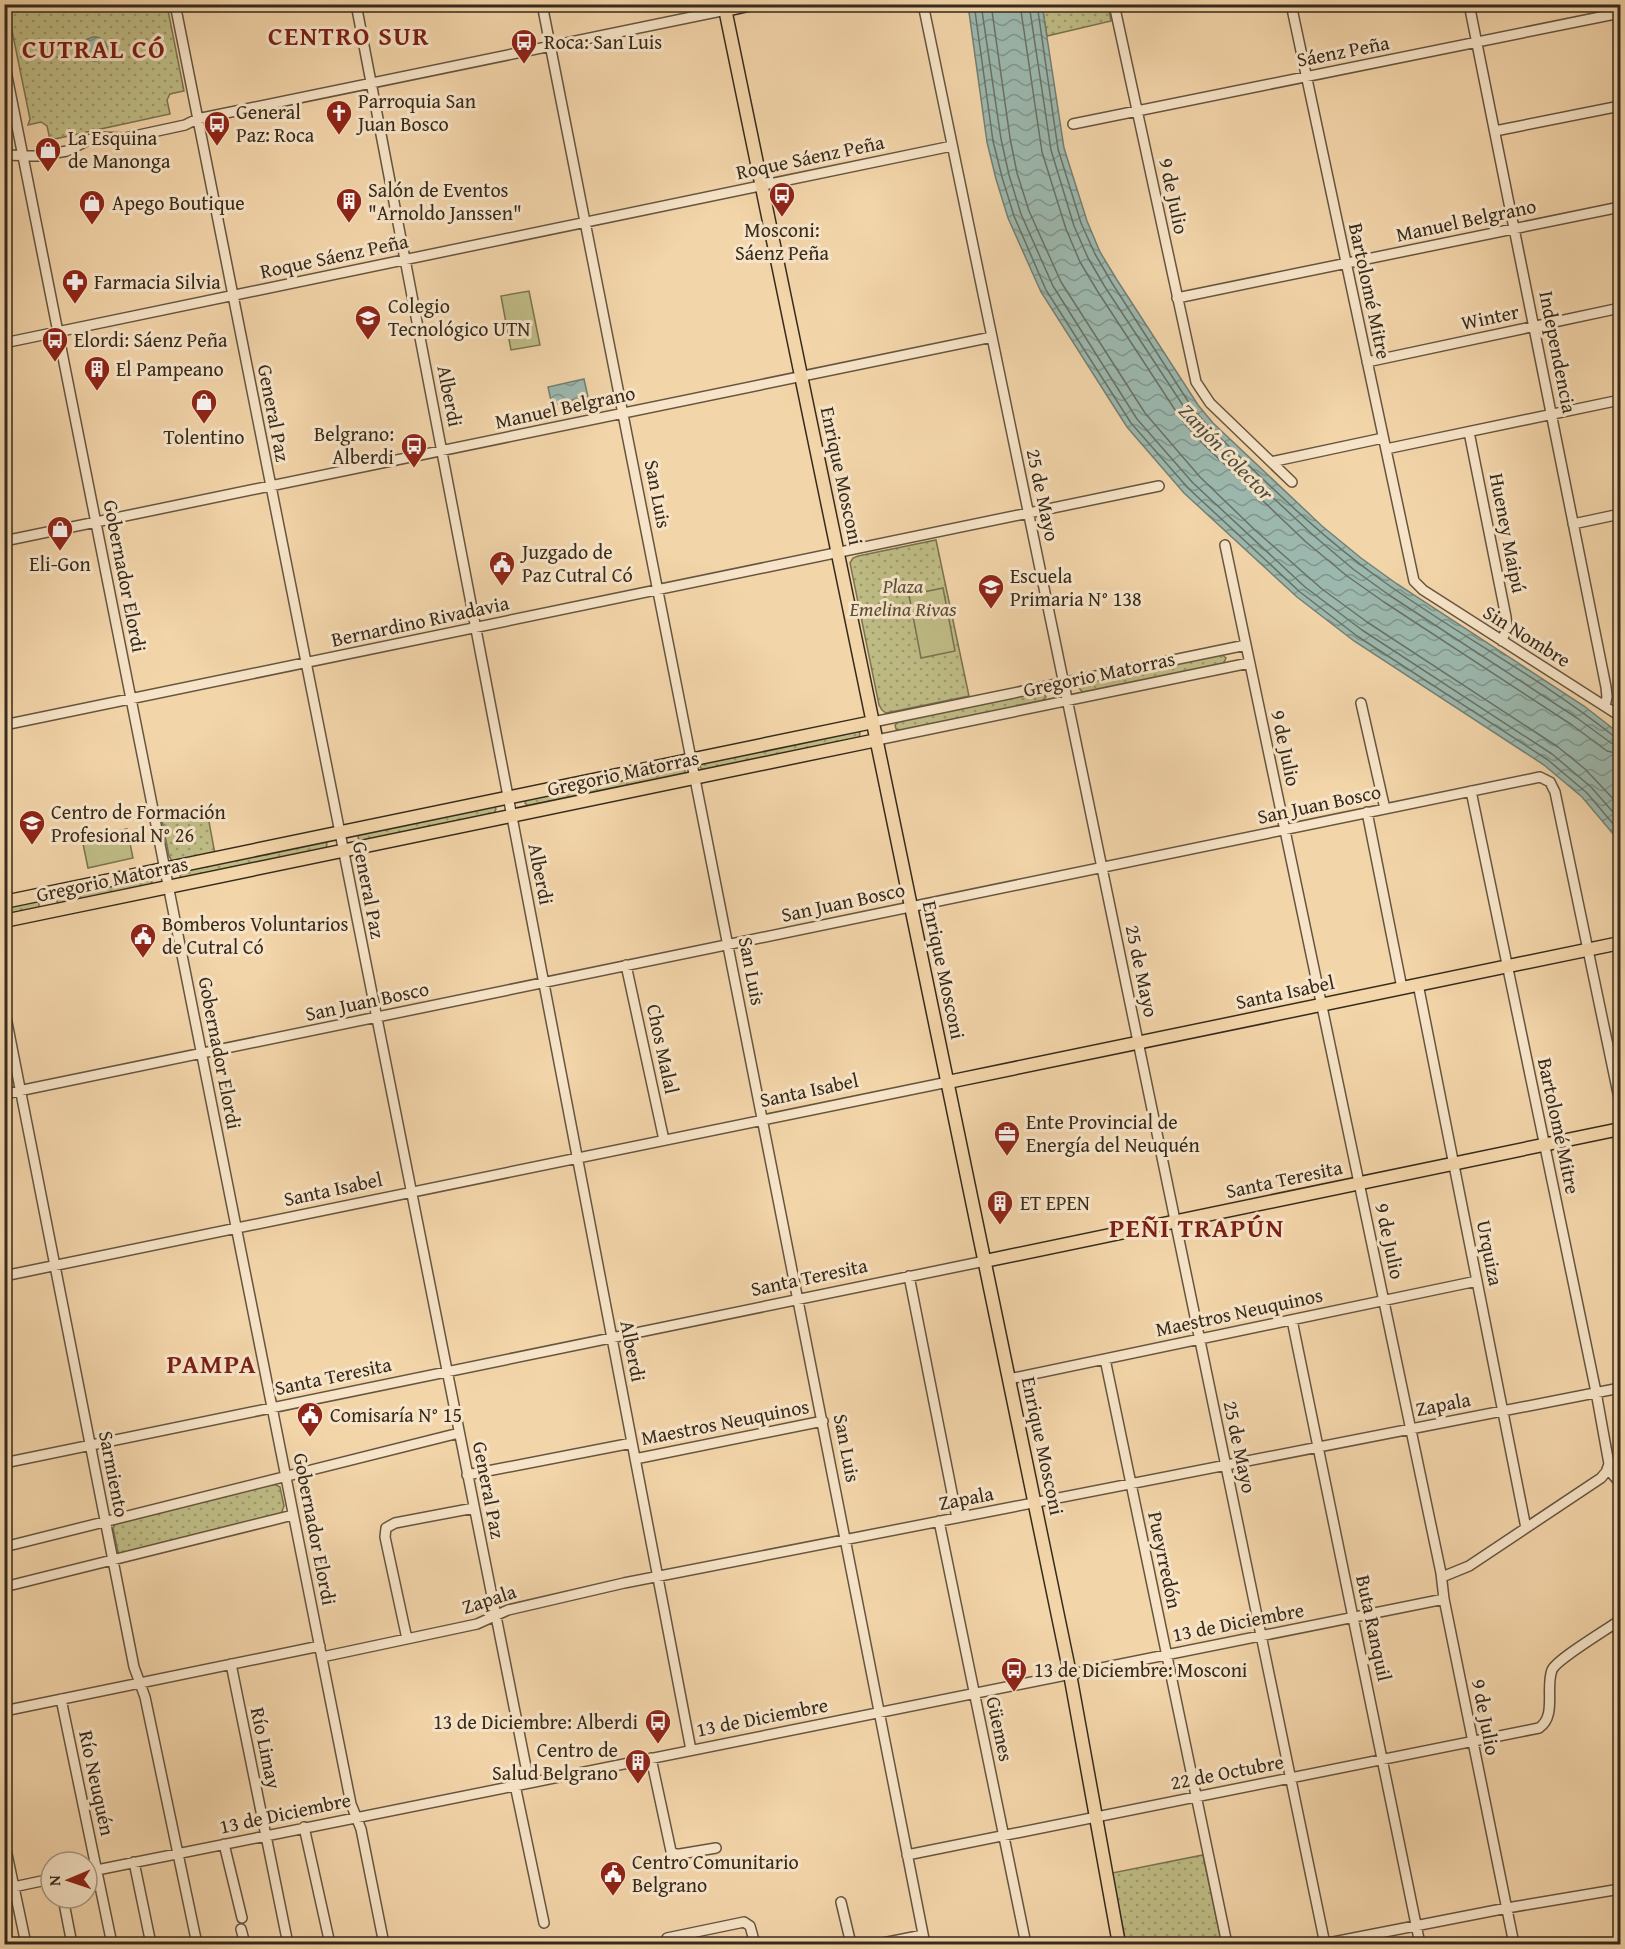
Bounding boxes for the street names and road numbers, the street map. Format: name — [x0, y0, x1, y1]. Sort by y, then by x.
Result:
street label: Sáenz Peña — [1294, 27, 1392, 74]
street label: Roque Sáenz Peña — [733, 127, 887, 186]
street label: 9 de Julio — [1152, 155, 1197, 237]
street label: Manuel Belgrano — [1393, 191, 1539, 249]
street label: Bartolomé Mitre — [1342, 220, 1399, 362]
street label: Roque Sáenz Peña — [257, 226, 411, 285]
street label: Independencia — [1532, 288, 1585, 416]
street label: Winter — [1458, 296, 1522, 337]
street label: General Paz — [251, 362, 298, 464]
street label: Alberdi — [430, 363, 471, 429]
street label: Manuel Belgrano — [492, 378, 638, 436]
street label: Enrique Mosconi — [814, 404, 871, 548]
street label: 25 de Mayo — [1020, 446, 1067, 544]
street label: San Luis — [638, 457, 679, 531]
street label: Hueney Maipú — [1483, 470, 1534, 595]
street label: Gobernador Elordi — [97, 497, 155, 655]
street label: Bernardino Rivadavia — [328, 587, 512, 653]
street label: Sin Nombre — [1478, 597, 1577, 674]
street label: Gregorio Matorras — [1020, 643, 1178, 704]
street label: 9 de Julio — [1264, 707, 1309, 789]
street label: Gregorio Matorras — [544, 742, 702, 803]
street label: San Juan Bosco — [1254, 776, 1383, 831]
street label: General Paz — [346, 839, 393, 941]
street label: Alberdi — [521, 841, 562, 907]
street label: Gregorio Matorras — [33, 848, 191, 909]
street label: San Juan Bosco — [778, 874, 907, 929]
street label: Enrique Mosconi — [916, 898, 973, 1042]
street label: 25 de Mayo — [1119, 922, 1166, 1020]
street label: San Luis — [732, 934, 773, 1008]
street label: Santa Isabel — [1233, 967, 1337, 1016]
street label: San Juan Bosco — [302, 973, 431, 1028]
street label: Gobernador Elordi — [192, 974, 250, 1132]
street label: Chos Malal — [640, 1001, 687, 1097]
street label: Bartolomé Mitre — [1531, 1055, 1588, 1197]
street label: Santa Isabel — [757, 1065, 861, 1114]
street label: Santa Teresita — [1223, 1152, 1345, 1205]
street label: Santa Isabel — [281, 1164, 385, 1213]
street label: 9 de Julio — [1368, 1200, 1413, 1282]
street label: Urquiza — [1470, 1218, 1511, 1289]
street label: Santa Teresita — [748, 1250, 870, 1303]
street label: Maestros Neuquinos — [1153, 1280, 1325, 1343]
street label: Alberdi — [613, 1318, 654, 1384]
street label: Santa Teresita — [272, 1349, 394, 1402]
street label: Enrique Mosconi — [1015, 1374, 1072, 1518]
street label: Zapala — [1413, 1384, 1473, 1423]
street label: Maestros Neuquinos — [639, 1391, 811, 1452]
street label: 25 de Mayo — [1217, 1398, 1264, 1496]
street label: San Luis — [827, 1411, 868, 1485]
street label: Sarmiento — [92, 1428, 137, 1520]
street label: General Paz — [466, 1439, 513, 1541]
street label: Gobernador Elordi — [287, 1450, 345, 1608]
street label: Zapala — [936, 1478, 996, 1517]
street label: Pueyrredón — [1141, 1509, 1190, 1611]
street label: Buta Ranquil — [1349, 1572, 1400, 1684]
street label: Zapala — [458, 1576, 520, 1621]
street label: 13 de Diciembre — [1169, 1595, 1306, 1649]
street label: 9 de Julio — [1465, 1676, 1508, 1757]
street label: 13 de Diciembre — [693, 1690, 830, 1744]
street label: Güemes — [979, 1694, 1022, 1764]
street label: Río Limay — [244, 1704, 289, 1791]
street label: Río Neuquén — [72, 1728, 123, 1838]
street label: 22 de Octubre — [1168, 1746, 1286, 1797]
street label: 13 de Diciembre — [216, 1784, 353, 1841]

